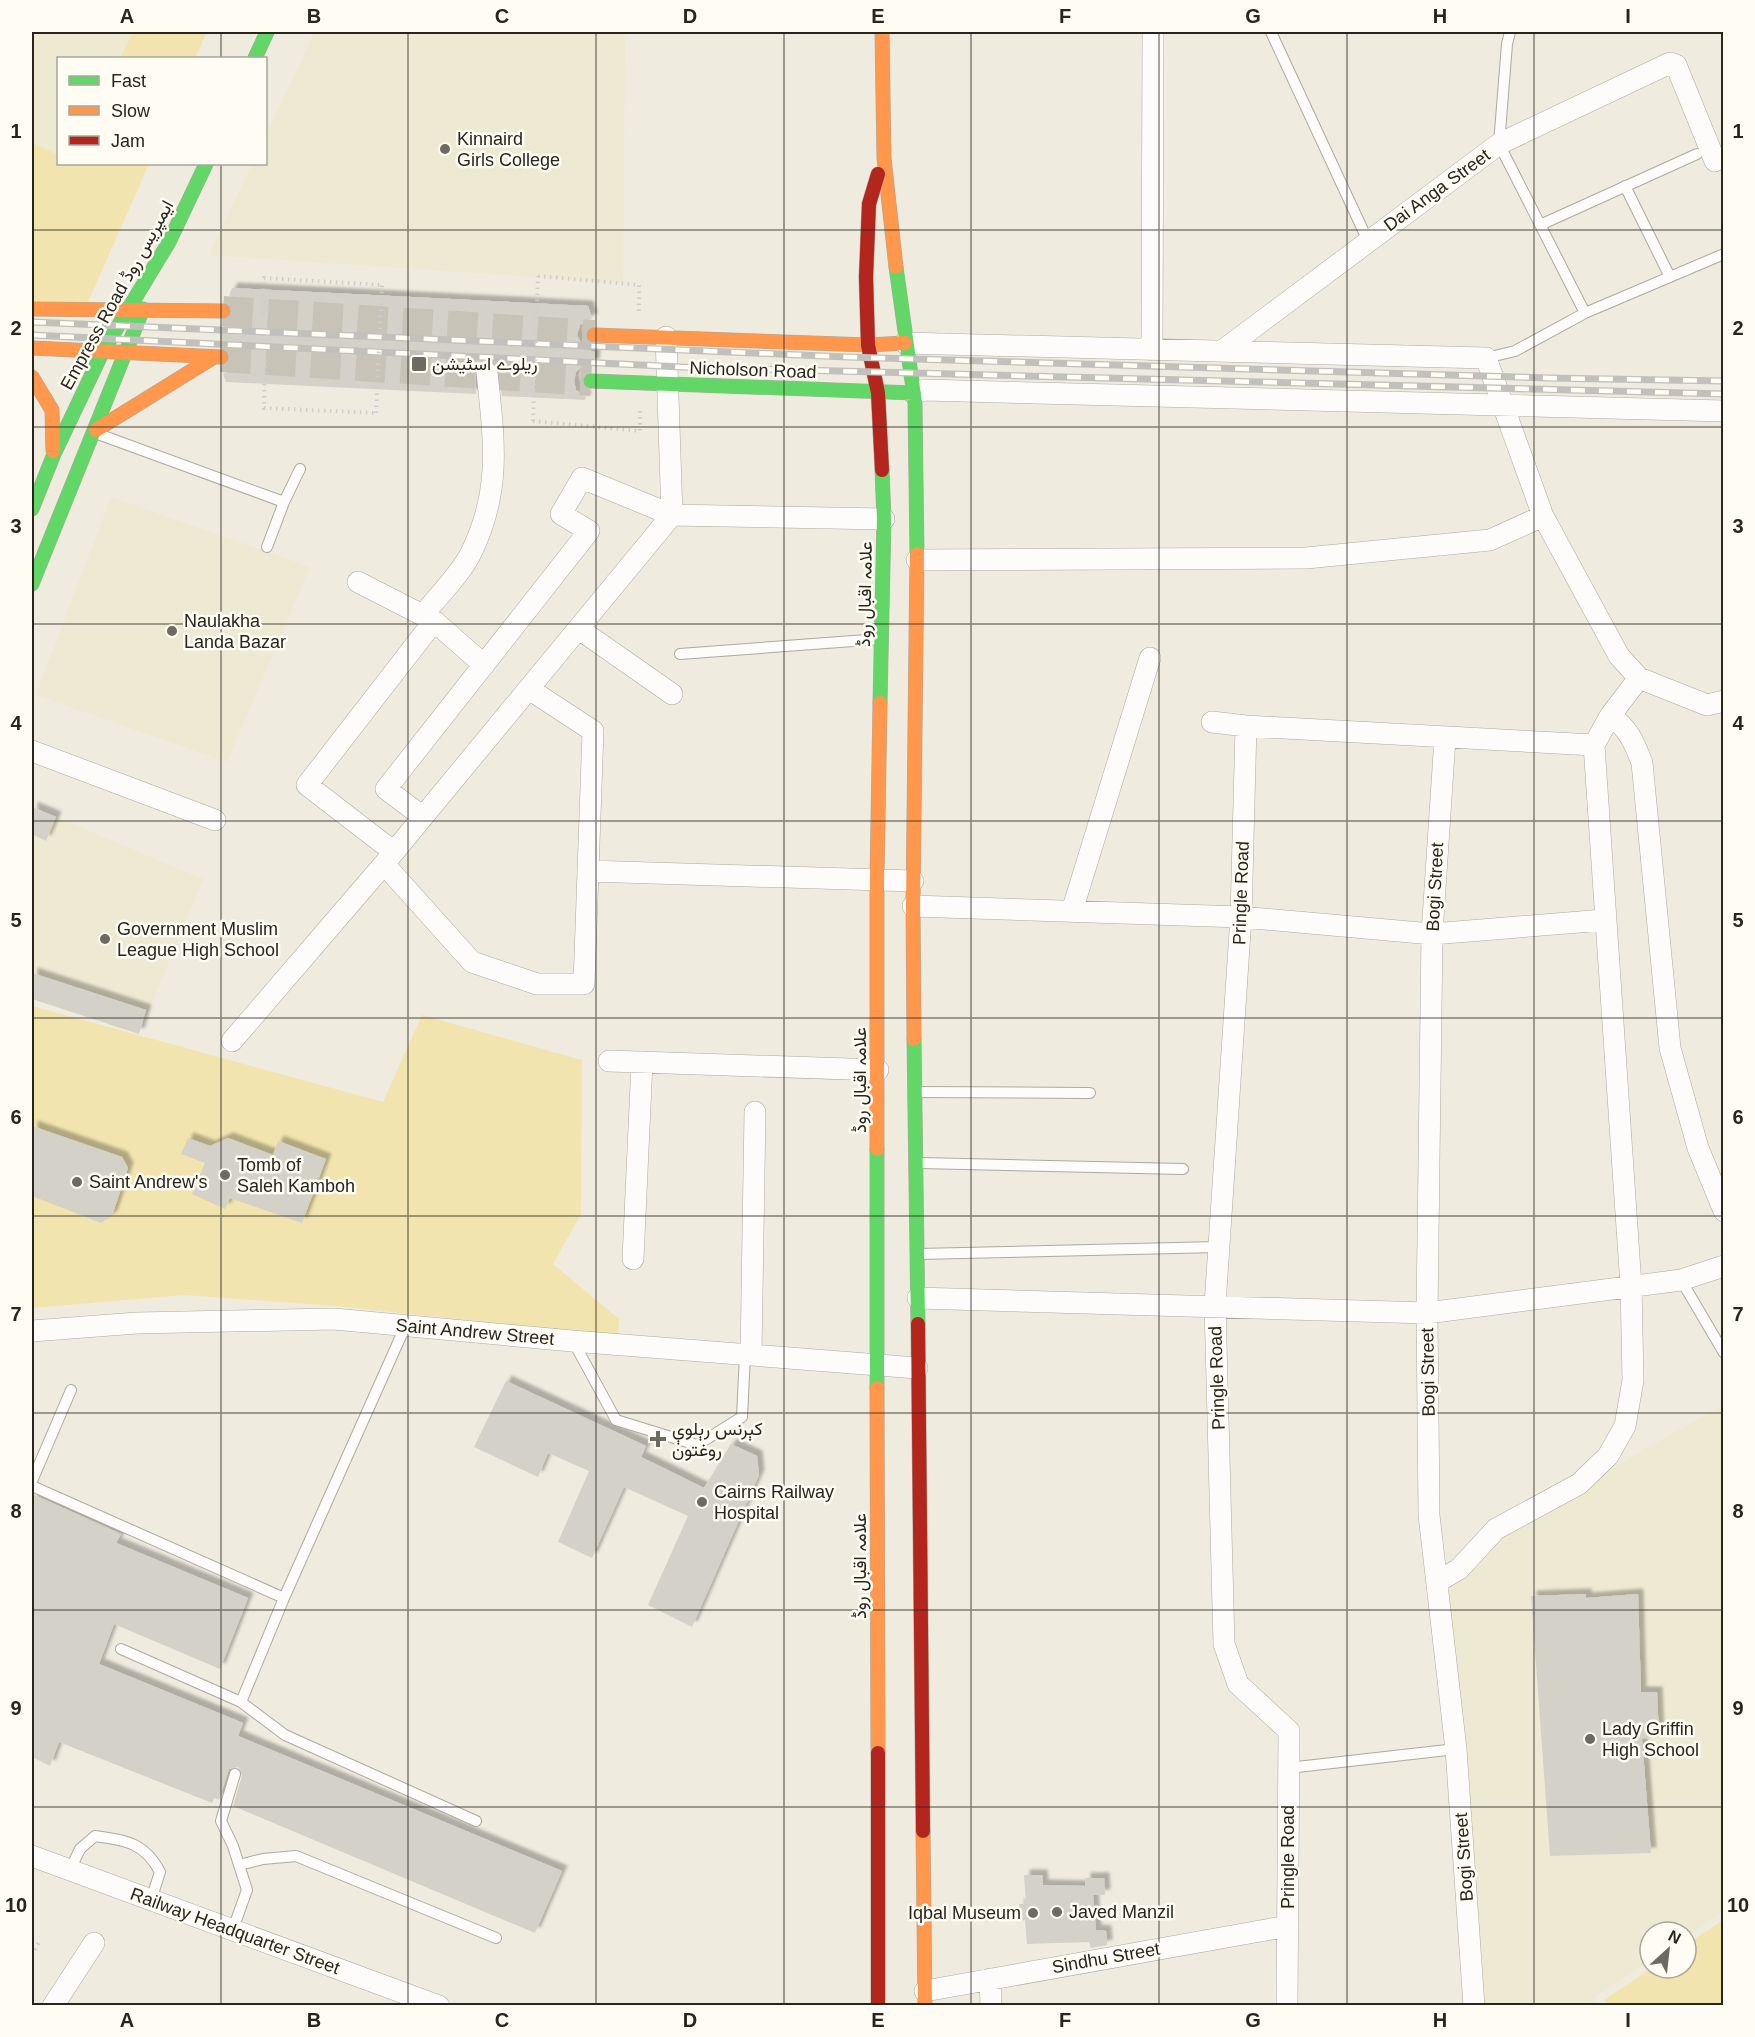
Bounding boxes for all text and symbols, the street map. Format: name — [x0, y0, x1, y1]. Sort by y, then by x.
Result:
text: A — [120, 5, 134, 27]
text: B — [307, 5, 321, 27]
text: C — [495, 5, 509, 27]
text: D — [683, 5, 697, 27]
text: E — [871, 5, 885, 27]
text: F — [1059, 5, 1071, 27]
text: G — [1245, 5, 1261, 27]
text: H — [1433, 5, 1447, 27]
text: I — [1625, 5, 1631, 27]
legend — [57, 57, 267, 165]
text: Fast — [111, 71, 146, 91]
text: Slow — [111, 101, 151, 121]
text: 1 — [10, 120, 22, 142]
text: 1 — [1732, 120, 1744, 142]
place label: Kinnaird Girls College — [457, 129, 560, 170]
text: Jam — [111, 131, 145, 151]
marker: Kinnaird Girls College — [438, 142, 452, 156]
street label: Dai Anga Street — [1380, 145, 1494, 235]
street label: Empress Road ایمپریس روڈ — [56, 197, 179, 394]
text: 2 — [10, 317, 22, 339]
text: 2 — [1732, 317, 1744, 339]
place label: ریلوے اسٹیشن — [432, 354, 538, 375]
marker: ریلوے اسٹیشن — [410, 355, 428, 373]
street label: Nicholson Road — [689, 358, 817, 382]
text: 3 — [10, 515, 22, 537]
text: 3 — [1732, 515, 1744, 537]
street label: علامہ اقبال روڈ — [854, 541, 877, 647]
place label: Naulakha Landa Bazar — [184, 611, 286, 652]
marker: Naulakha Landa Bazar — [165, 624, 179, 638]
text: 4 — [10, 712, 22, 734]
text: 4 — [1732, 712, 1744, 734]
street label: Pringle Road — [1229, 841, 1253, 945]
street label: Bogi Street — [1423, 842, 1447, 932]
text: 5 — [10, 909, 22, 931]
text: 5 — [1732, 909, 1744, 931]
place label: Government Muslim League High School — [117, 919, 279, 960]
marker: Government Muslim League High School — [98, 932, 112, 946]
street label: علامہ اقبال روڈ — [850, 1027, 871, 1133]
text: 6 — [10, 1106, 22, 1128]
text: 6 — [1732, 1106, 1744, 1128]
place label: Tomb of Saleh Kamboh — [237, 1155, 355, 1196]
marker: Tomb of Saleh Kamboh — [218, 1168, 232, 1182]
place label: Saint Andrew's — [89, 1172, 208, 1192]
marker: Saint Andrew's — [70, 1175, 84, 1189]
text: 7 — [10, 1303, 22, 1325]
text: 7 — [1732, 1303, 1744, 1325]
street label: Saint Andrew Street — [395, 1315, 555, 1349]
street label: Pringle Road — [1205, 1326, 1229, 1430]
street label: Bogi Street — [1417, 1327, 1439, 1417]
place label: کېرنس رېلوې روغتون — [672, 1419, 763, 1461]
marker: کېرنس رېلوې روغتون — [649, 1430, 667, 1448]
place label: Cairns Railway Hospital — [714, 1482, 834, 1523]
marker: Cairns Railway Hospital — [695, 1495, 709, 1509]
text: 8 — [10, 1500, 22, 1522]
text: 8 — [1732, 1500, 1744, 1522]
street label: علامہ اقبال روڈ — [850, 1513, 871, 1619]
text: 9 — [10, 1697, 22, 1719]
text: 9 — [1732, 1697, 1744, 1719]
place label: Lady Griffin High School — [1602, 1719, 1699, 1760]
marker: Lady Griffin High School — [1583, 1732, 1597, 1746]
street label: Pringle Road — [1278, 1805, 1298, 1909]
street label: Bogi Street — [1451, 1812, 1477, 1902]
street label: Railway Headquarter Street — [128, 1884, 342, 1978]
text: 10 — [5, 1894, 27, 1916]
text: 10 — [1727, 1894, 1749, 1916]
place label: Javed Manzil — [1069, 1902, 1174, 1922]
place label: Iqbal Museum — [908, 1903, 1021, 1923]
marker: Javed Manzil — [1050, 1905, 1064, 1919]
marker: Iqbal Museum — [1026, 1906, 1040, 1920]
north arrow — [1638, 1920, 1698, 1980]
text: N — [1666, 1927, 1684, 1947]
street label: Sindhu Street — [1051, 1939, 1161, 1977]
text: A — [120, 2009, 134, 2031]
text: B — [307, 2009, 321, 2031]
text: C — [495, 2009, 509, 2031]
text: D — [683, 2009, 697, 2031]
text: E — [871, 2009, 885, 2031]
text: F — [1059, 2009, 1071, 2031]
text: G — [1245, 2009, 1261, 2031]
text: H — [1433, 2009, 1447, 2031]
text: I — [1625, 2009, 1631, 2031]

